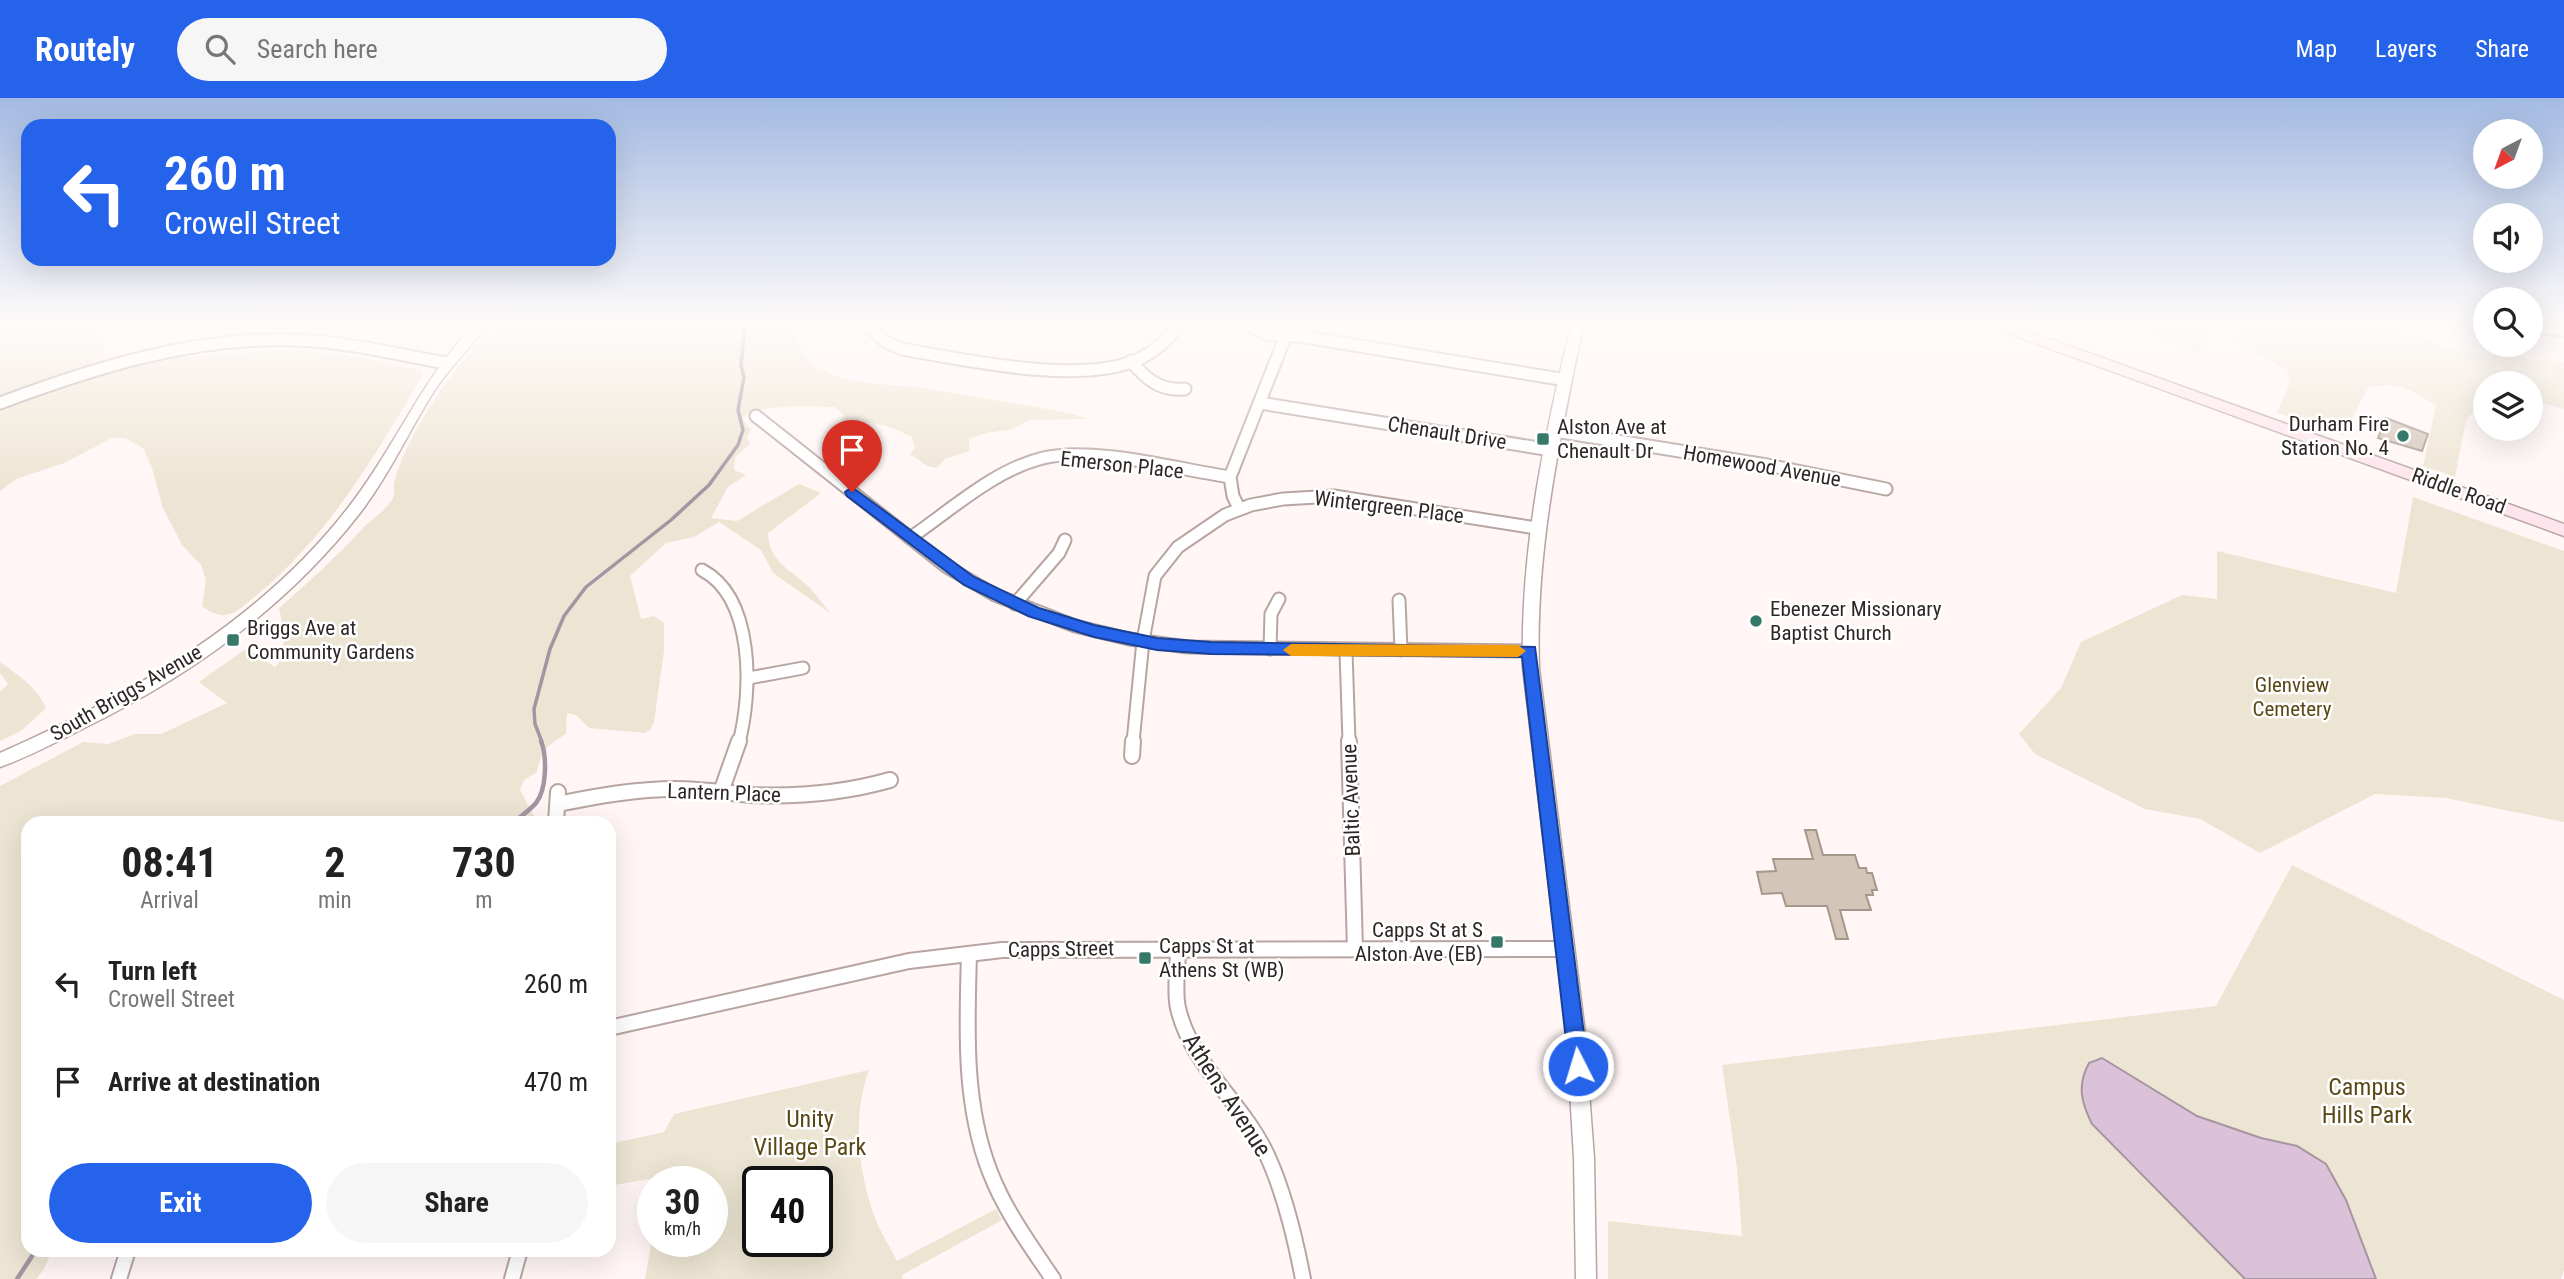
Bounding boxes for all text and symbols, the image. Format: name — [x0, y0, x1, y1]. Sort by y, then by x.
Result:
search box — [177, 18, 667, 81]
text: Routely — [35, 30, 135, 69]
icon: search — [201, 30, 239, 68]
text: Search here — [257, 34, 378, 64]
text: Map — [2296, 35, 2337, 63]
text: Layers — [2375, 35, 2437, 63]
text: Share — [2475, 35, 2529, 63]
north arrow — [2473, 119, 2543, 189]
map controls — [2473, 119, 2543, 441]
text: 260 m — [164, 145, 286, 202]
icon: left — [49, 147, 140, 238]
button: sound — [2473, 203, 2543, 273]
text: Crowell Street — [164, 204, 340, 242]
button: search — [2473, 287, 2543, 357]
button: layers — [2473, 371, 2543, 441]
street label: Chenault Drive — [1386, 412, 1508, 454]
place label: Durham Fire Station No. 4 — [2281, 412, 2389, 460]
place label: Alston Ave at Chenault Dr — [1557, 415, 1666, 463]
pin — [822, 420, 882, 492]
marker: Durham Fire Station No. 4 — [2395, 428, 2411, 444]
icon: arrive — [833, 431, 871, 469]
marker: Alston Ave at Chenault Dr — [1535, 431, 1551, 447]
street label: Homewood Avenue — [1681, 440, 1843, 492]
street label: Emerson Place — [1059, 447, 1185, 483]
street label: Riddle Road — [2409, 463, 2509, 519]
street label: Wintergreen Place — [1313, 486, 1465, 528]
place label: Ebenezer Missionary Baptist Church — [1770, 597, 1942, 645]
marker: Ebenezer Missionary Baptist Church — [1748, 613, 1764, 629]
place label: Briggs Ave at Community Gardens — [247, 616, 415, 664]
marker: Briggs Ave at Community Gardens — [225, 632, 241, 648]
street label: South Briggs Avenue — [46, 640, 206, 746]
park label: Glenview Cemetery — [2253, 673, 2332, 721]
street label: Baltic Avenue — [1337, 743, 1365, 857]
street label: Lantern Place — [667, 779, 781, 807]
text: 08:41 — [121, 838, 218, 887]
text: 2 — [324, 838, 345, 887]
text: 730 — [452, 838, 516, 887]
text: Arrival — [140, 887, 199, 914]
text: min — [318, 887, 352, 914]
text: m — [475, 887, 492, 914]
place label: Capps St at S Alston Ave (EB) — [1355, 918, 1483, 966]
place label: Capps St at Athens St (WB) — [1159, 934, 1285, 982]
marker: Capps St at S Alston Ave (EB) — [1489, 934, 1505, 950]
street label: Capps Street — [1008, 936, 1114, 962]
marker: Capps St at Athens St (WB) — [1137, 950, 1153, 966]
text: Turn left — [108, 956, 197, 986]
icon: left — [49, 965, 87, 1003]
text: 260 m — [524, 969, 588, 999]
text: Crowell Street — [108, 986, 235, 1013]
street label: Athens Avenue — [1177, 1028, 1277, 1162]
position arrow — [1541, 1029, 1615, 1103]
icon: arrive — [49, 1063, 87, 1101]
text: Arrive at destination — [108, 1067, 320, 1097]
text: 470 m — [524, 1067, 588, 1097]
park label: Campus Hills Park — [2322, 1073, 2413, 1129]
park label: Unity Village Park — [754, 1105, 867, 1161]
button: Exit — [49, 1163, 312, 1243]
button: Share — [326, 1163, 588, 1243]
speed limit sign: 40 — [742, 1166, 833, 1257]
text: 30 — [665, 1182, 700, 1223]
text: km/h — [664, 1218, 701, 1239]

